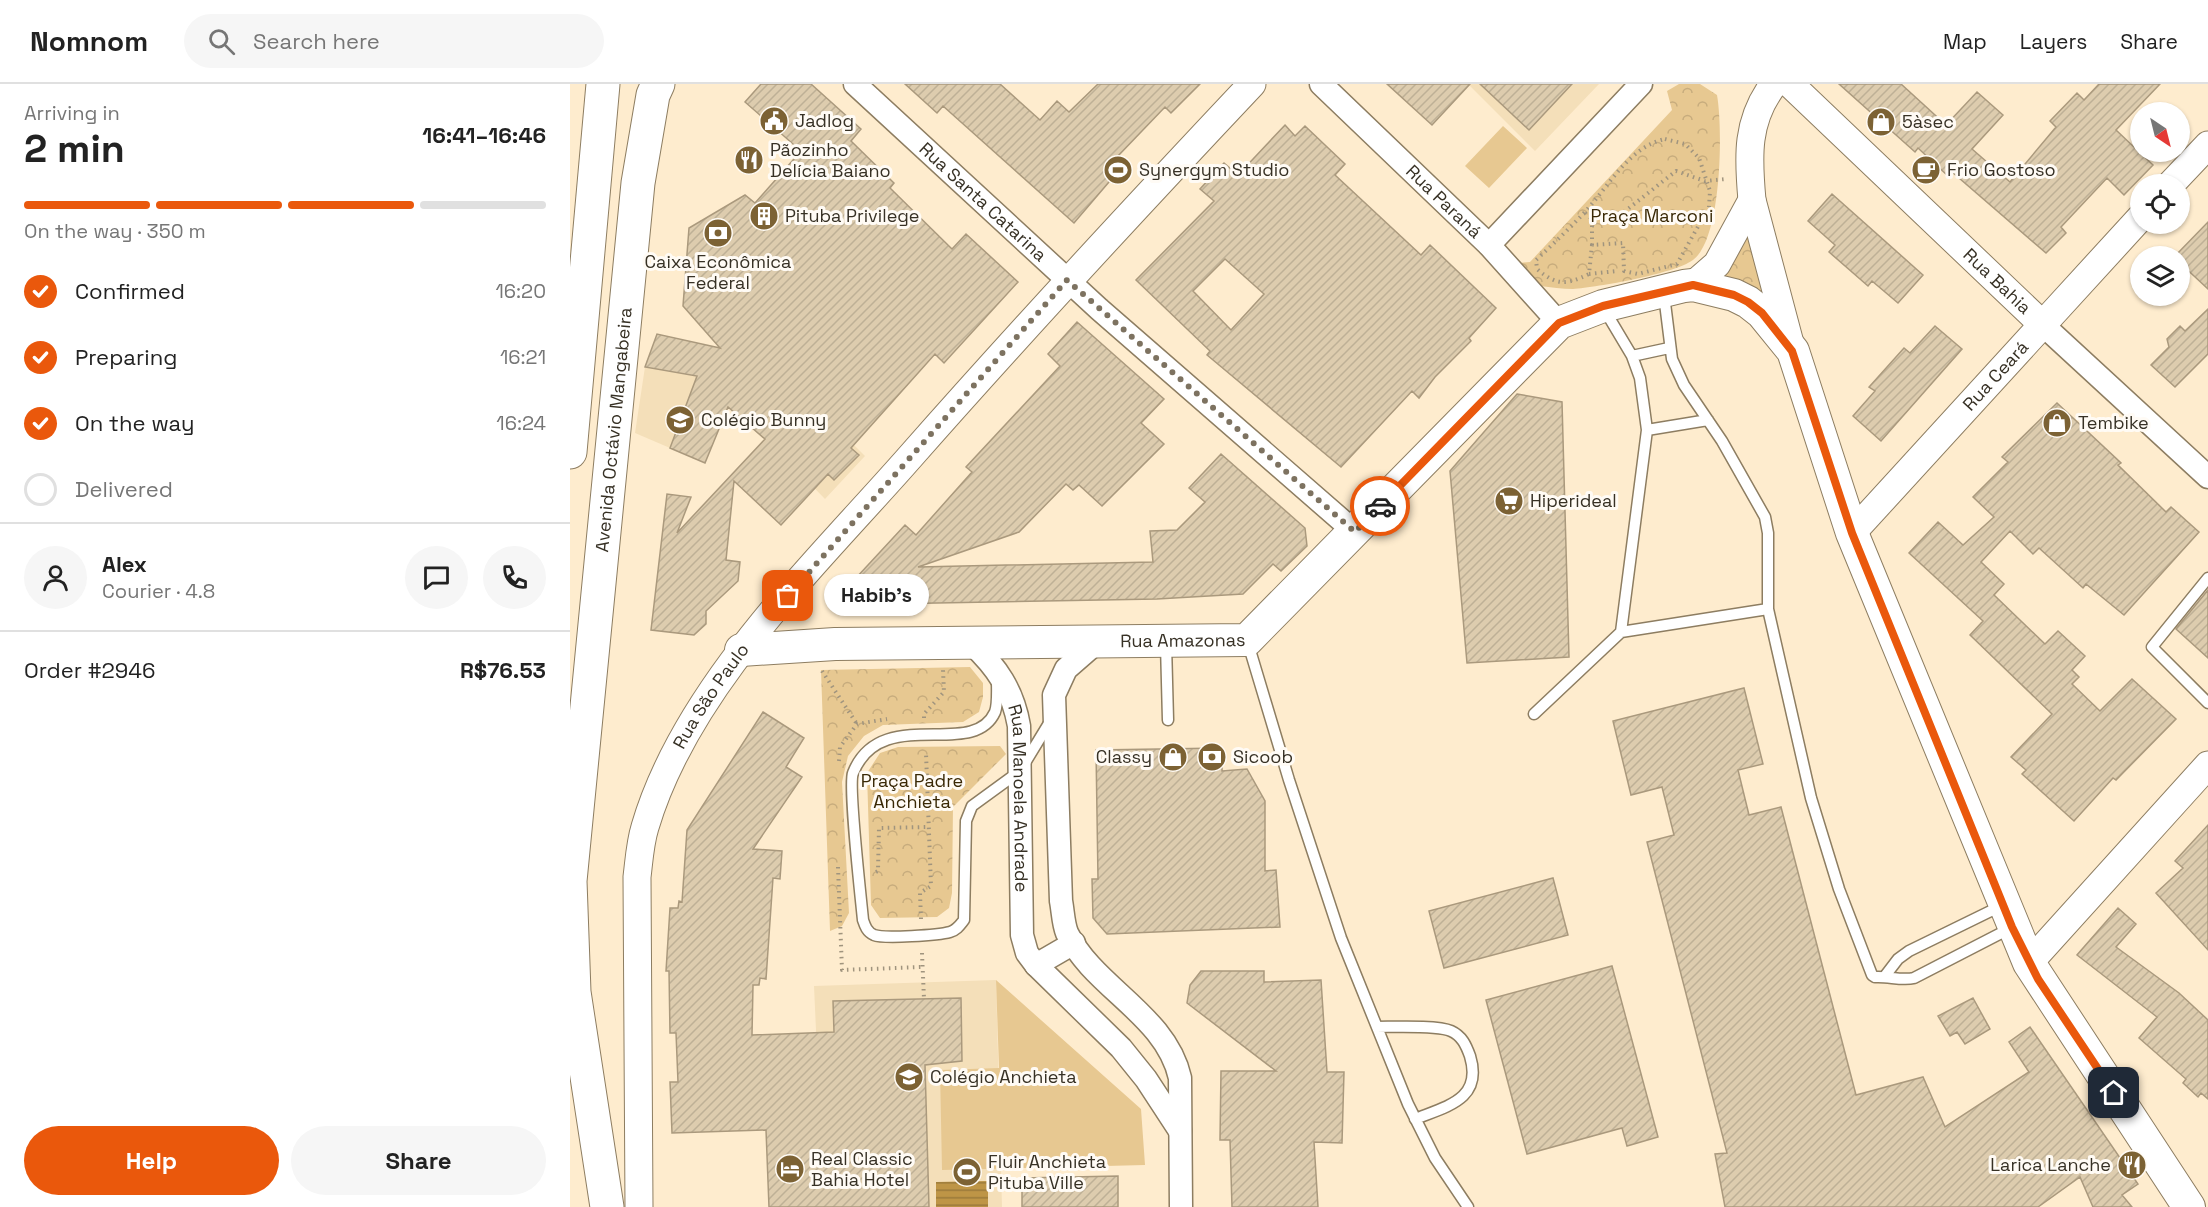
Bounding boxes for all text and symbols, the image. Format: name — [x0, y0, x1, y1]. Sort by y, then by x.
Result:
search box — [184, 14, 604, 68]
text: Nomnom — [30, 23, 148, 59]
icon: search — [205, 25, 238, 58]
text: Search here — [253, 27, 380, 55]
text: Map — [1943, 28, 1987, 55]
text: Layers — [2020, 28, 2087, 55]
text: Share — [2120, 28, 2178, 55]
text: Arriving in — [24, 100, 120, 126]
north arrow — [2130, 102, 2190, 162]
map controls — [2130, 102, 2190, 306]
public building icon: Jadlog — [758, 105, 790, 137]
shop icon: 5àsec — [1865, 106, 1897, 138]
place label: Jadlog — [795, 109, 854, 132]
place label: 5àsec — [1902, 110, 1954, 133]
text: 16:41–16:46 — [422, 121, 546, 149]
text: 2 min — [24, 124, 125, 173]
street label: Rua Santa Catarina — [915, 137, 1052, 266]
place label: Pãozinho Delícia Baiano — [770, 138, 891, 182]
restaurant icon: Pãozinho Delícia Baiano — [733, 144, 765, 176]
sports icon: Synergym Studio — [1102, 154, 1134, 186]
cafe icon: Frio Gostoso — [1910, 154, 1942, 186]
place label: Synergym Studio — [1139, 158, 1289, 181]
place label: Frio Gostoso — [1947, 158, 2056, 181]
street label: Rua Paraná — [1401, 160, 1487, 243]
button: locate — [2130, 174, 2190, 234]
building icon: Pituba Privilege — [748, 200, 780, 232]
place label: Pituba Privilege — [785, 204, 920, 227]
park label: Praça Marconi — [1591, 204, 1713, 227]
bank icon: Caixa Econômica Federal — [702, 217, 734, 249]
text: On the way · 350 m — [24, 218, 206, 244]
street label: Rua Bahia — [1959, 243, 2036, 319]
button: layers — [2130, 246, 2190, 306]
place label: Caixa Econômica Federal — [645, 250, 791, 294]
icon: check — [24, 275, 57, 308]
text: Confirmed — [75, 277, 185, 305]
text: 16:20 — [495, 278, 546, 304]
street label: Avenida Octávio Mangabeira — [590, 306, 637, 553]
street label: Rua Ceará — [1958, 336, 2033, 415]
icon: check — [24, 341, 57, 374]
text: Preparing — [75, 343, 177, 371]
text: 16:21 — [500, 344, 546, 370]
school or university icon: Colégio Bunny — [664, 404, 696, 436]
icon: check — [24, 407, 57, 440]
shop icon: Tembike — [2041, 407, 2073, 439]
place label: Colégio Bunny — [701, 408, 826, 431]
text: On the way — [75, 409, 194, 437]
text: 16:24 — [496, 410, 546, 436]
place label: Tembike — [2078, 411, 2149, 434]
text: Delivered — [75, 475, 173, 503]
courier — [1350, 476, 1410, 536]
supermarket icon: Hiperideal — [1493, 485, 1525, 517]
place label: Hiperideal — [1530, 489, 1617, 512]
icon: car — [1364, 490, 1397, 523]
button: person — [24, 546, 87, 609]
button: chat — [405, 546, 468, 609]
button: phone — [483, 546, 546, 609]
text: Alex — [102, 550, 147, 578]
pin — [762, 570, 813, 621]
callout: Habib's — [824, 575, 929, 617]
text: Courier · 4.8 — [102, 578, 215, 604]
icon: bag — [771, 579, 804, 612]
text: Habib's — [841, 582, 912, 608]
street label: Rua Amazonas — [1120, 628, 1246, 652]
street label: Rua São Paulo — [668, 639, 754, 753]
text: Order #2946 — [24, 656, 155, 684]
text: R$76.53 — [460, 656, 546, 684]
street label: Rua Manoela Andrade — [1003, 701, 1033, 892]
shop icon: Classy — [1157, 741, 1189, 773]
bank icon: Sicoob — [1196, 741, 1228, 773]
place label: Classy — [1096, 745, 1152, 768]
place label: Sicoob — [1233, 745, 1293, 768]
park label: Praça Padre Anchieta — [861, 769, 963, 813]
school or university icon: Colégio Anchieta — [893, 1061, 925, 1093]
place label: Colégio Anchieta — [930, 1065, 1077, 1088]
pin — [2088, 1067, 2139, 1118]
icon: home — [2097, 1076, 2130, 1109]
button: Help — [24, 1126, 279, 1195]
button: Share — [291, 1126, 546, 1195]
place label: Real Classic Bahia Hotel — [811, 1147, 913, 1191]
restaurant icon: Larica Lanche — [2116, 1149, 2148, 1181]
place label: Fluir Anchieta Pituba Ville — [988, 1150, 1106, 1194]
hotel icon: Real Classic Bahia Hotel — [774, 1153, 806, 1185]
place label: Larica Lanche — [1990, 1153, 2111, 1176]
sports icon: Fluir Anchieta Pituba Ville — [951, 1156, 983, 1188]

